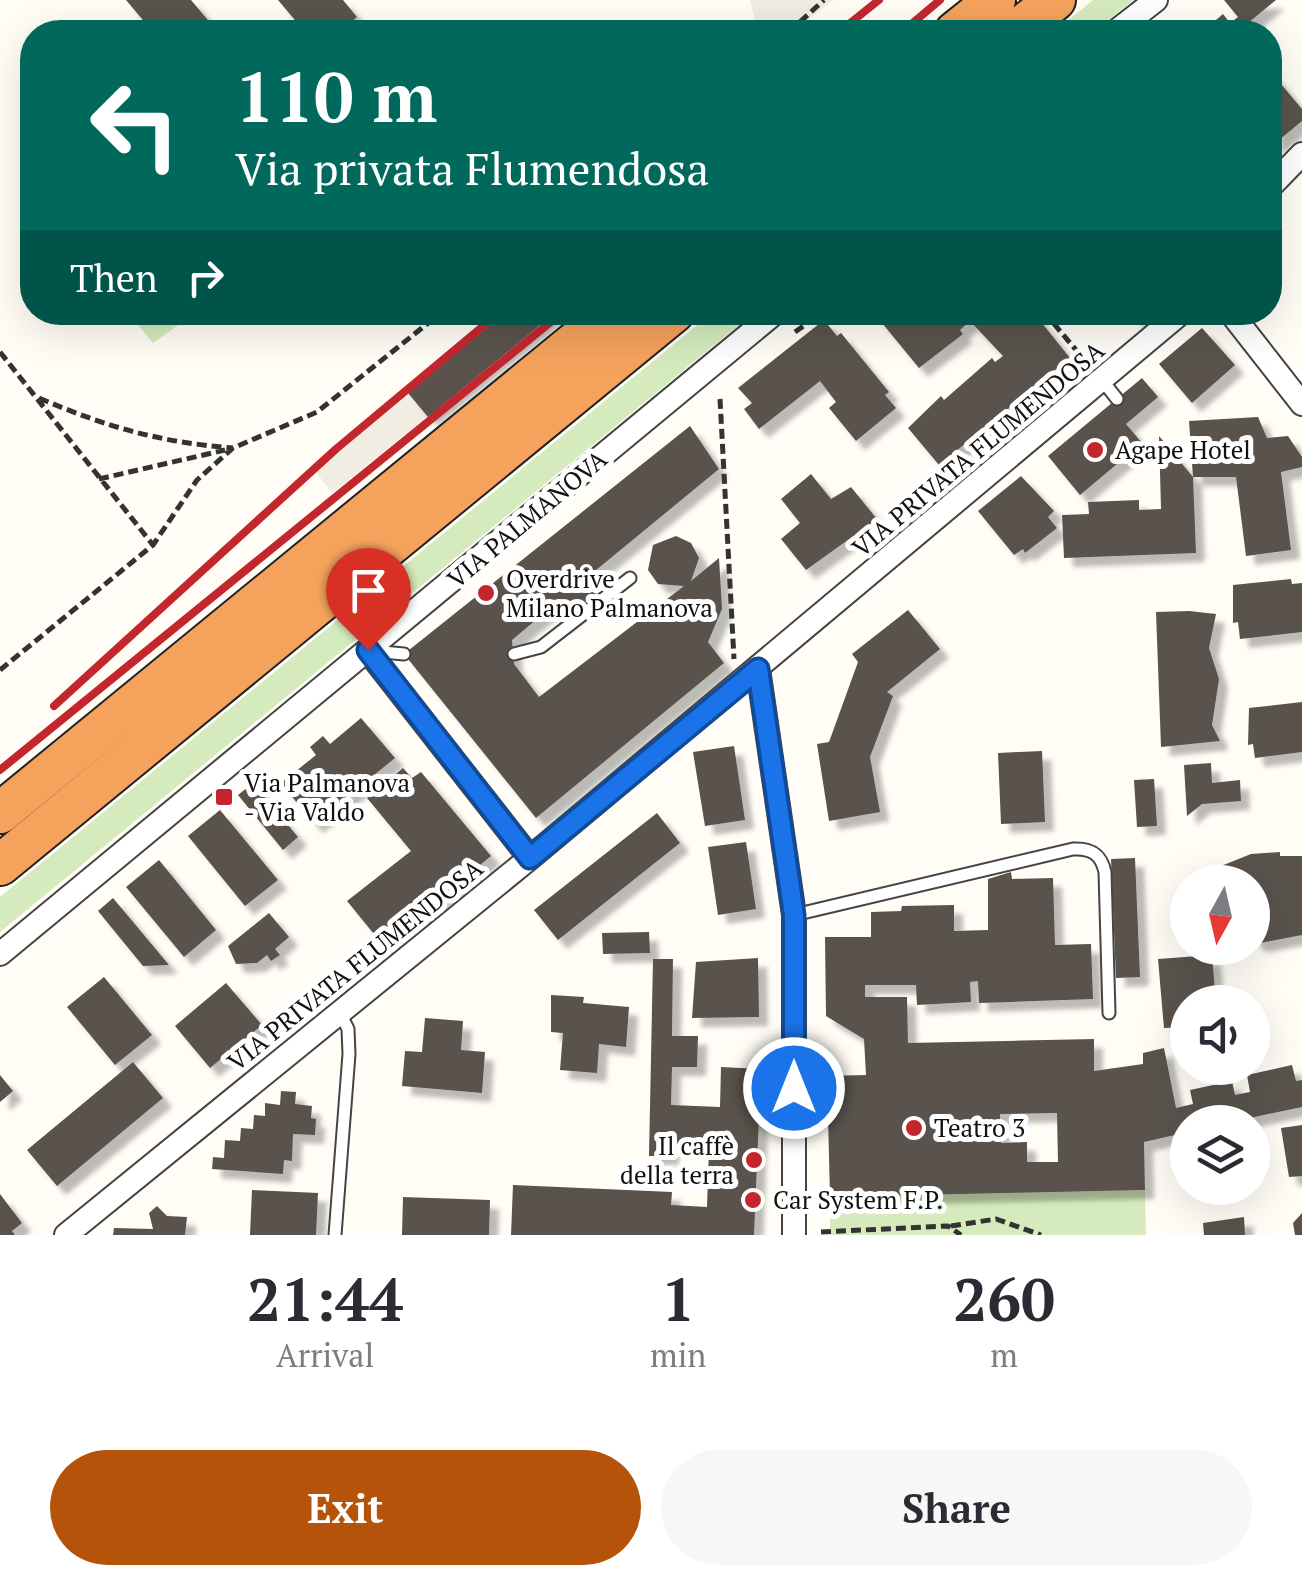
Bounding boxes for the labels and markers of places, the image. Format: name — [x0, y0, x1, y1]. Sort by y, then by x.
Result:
place label: Agape Hotel — [1115, 433, 1251, 466]
marker: Agape Hotel — [1084, 439, 1106, 461]
pin — [326, 548, 411, 651]
place label: Overdrive Milano Palmanova — [506, 562, 713, 624]
marker: Overdrive Milano Palmanova — [475, 582, 497, 604]
place label: Via Palmanova - Via Valdo — [244, 766, 410, 828]
marker: Via Palmanova - Via Valdo — [213, 786, 235, 808]
place label: Teatro 3 — [934, 1111, 1025, 1144]
marker: Teatro 3 — [903, 1117, 925, 1139]
place label: Il caffè della terra — [620, 1129, 734, 1191]
marker: Il caffè della terra — [743, 1149, 765, 1171]
place label: Car System F.P. — [773, 1183, 943, 1216]
marker: Car System F.P. — [742, 1189, 764, 1211]

